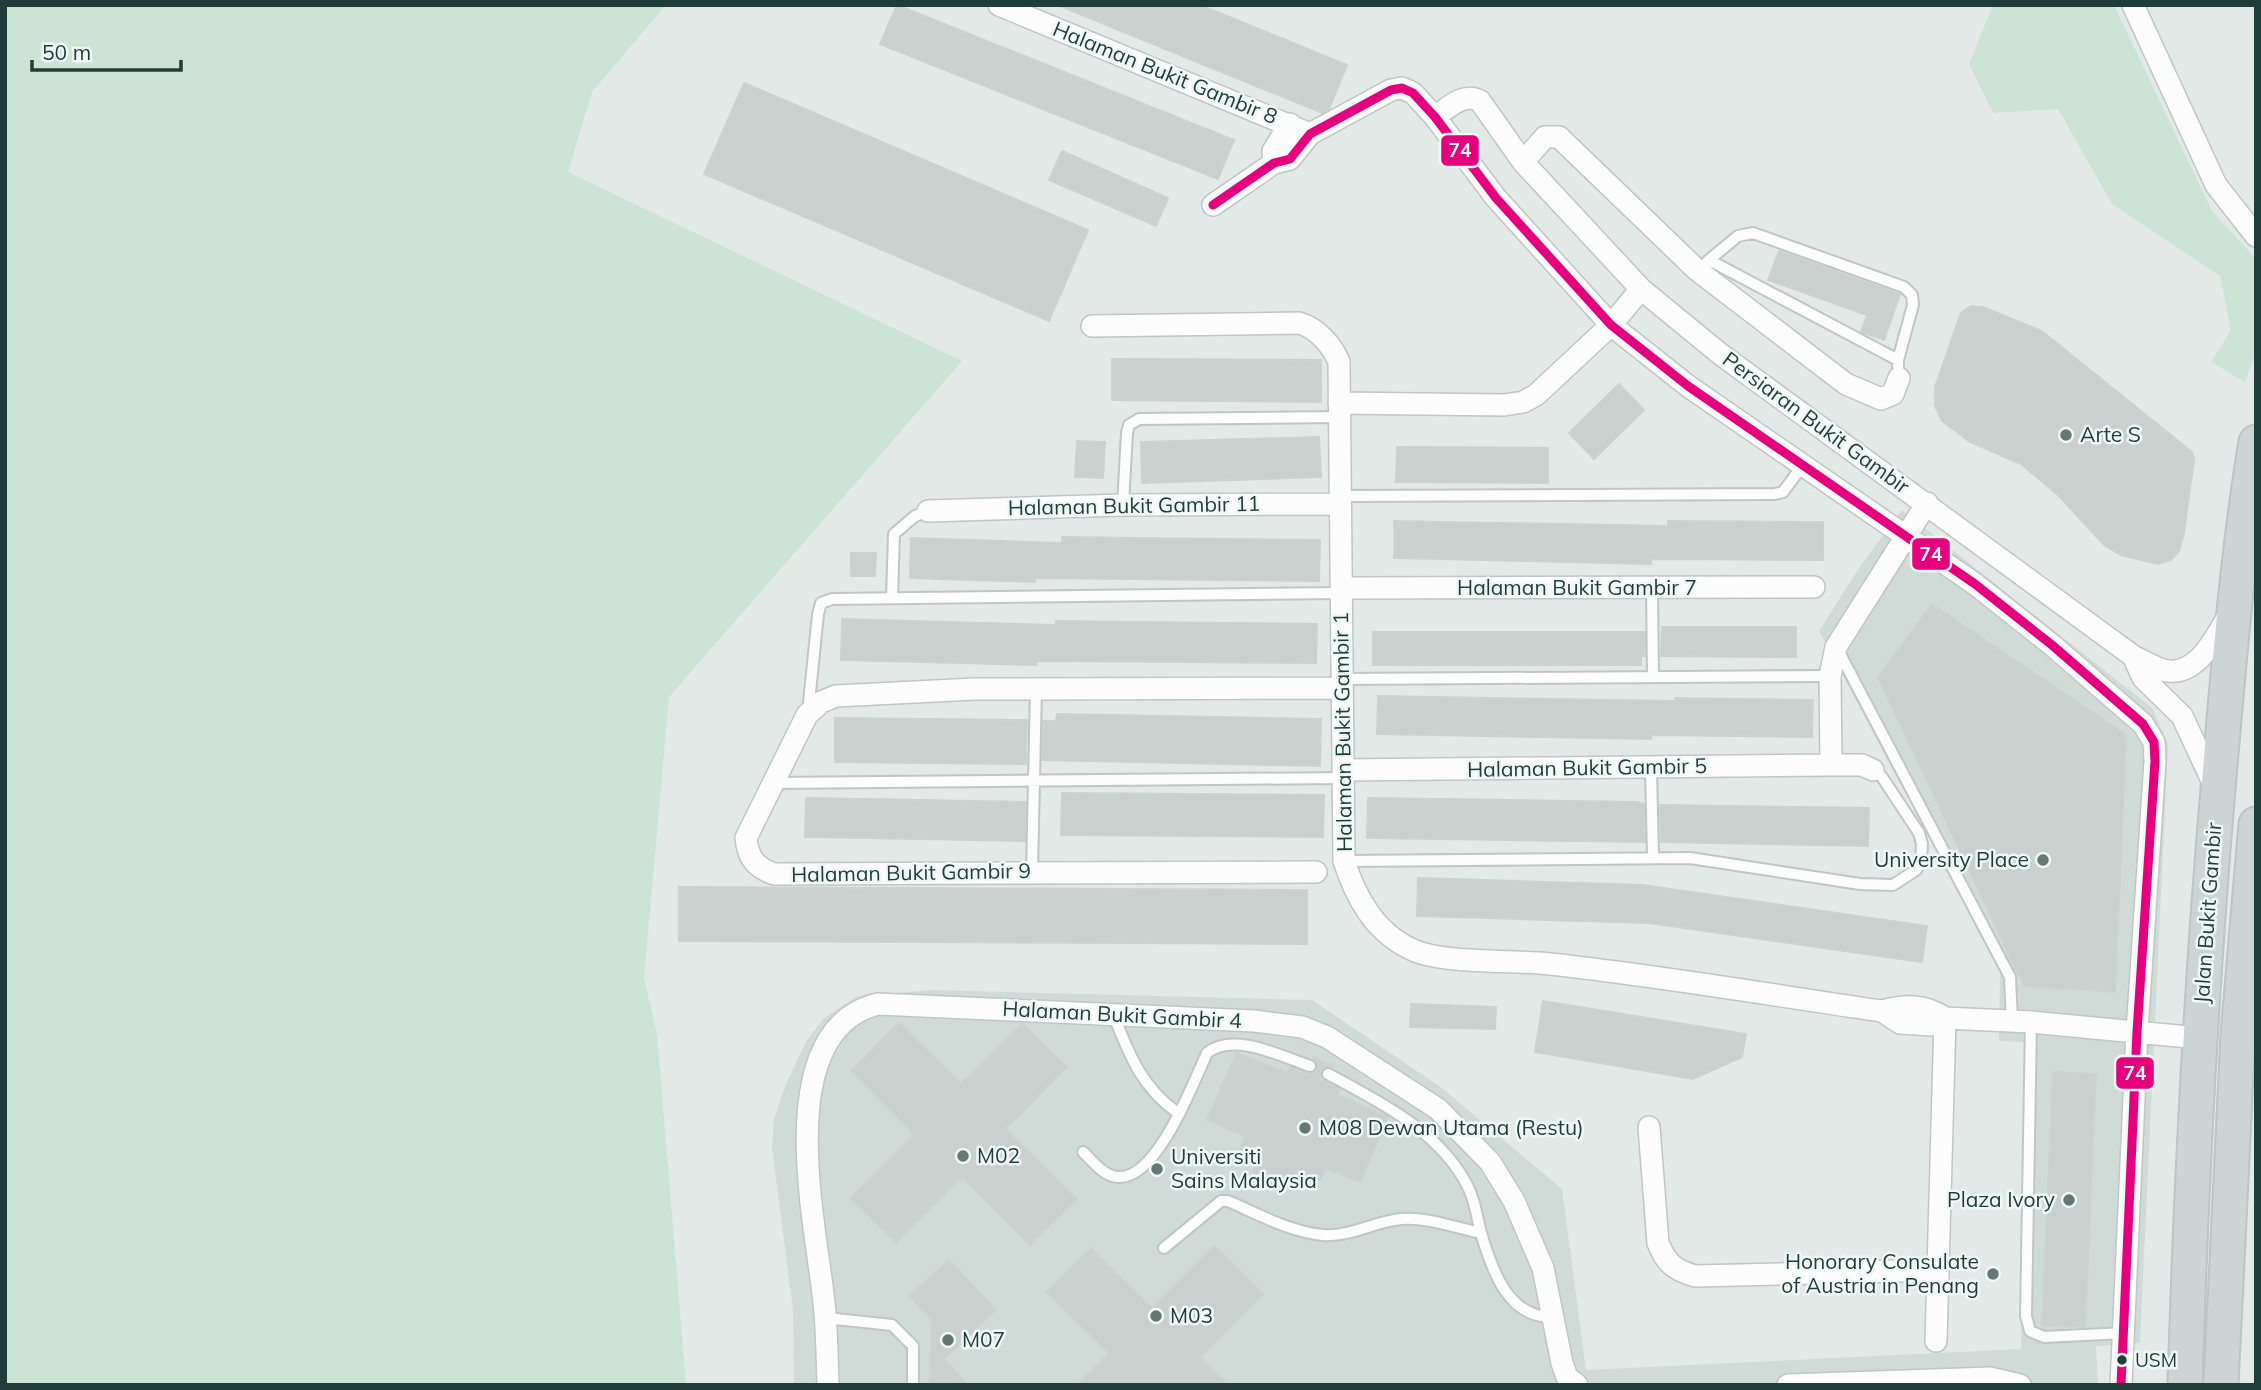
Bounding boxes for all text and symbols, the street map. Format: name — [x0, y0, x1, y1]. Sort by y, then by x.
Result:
street label: Halaman Bukit Gambir 8 — [1049, 15, 1281, 129]
scale bar — [32, 28, 180, 72]
text: 50 m — [42, 39, 91, 65]
line badge: 74 — [1440, 134, 1480, 167]
text: 74 — [1449, 138, 1472, 162]
street label: Persiaran Bukit Gambir — [1718, 346, 1915, 499]
place label: Arte S — [2080, 421, 2141, 447]
marker: Arte S — [2058, 427, 2074, 443]
street label: Halaman Bukit Gambir 11 — [1008, 490, 1260, 520]
line badge: 74 — [1911, 537, 1951, 571]
text: 74 — [1920, 542, 1943, 566]
street label: Halaman Bukit Gambir 7 — [1457, 574, 1697, 600]
street label: Halaman Bukit Gambir 1 — [1327, 612, 1357, 852]
street label: Halaman Bukit Gambir 5 — [1467, 752, 1707, 782]
street label: Jalan Bukit Gambir — [2188, 821, 2226, 1004]
place label: University Place — [1874, 846, 2029, 872]
marker: University Place — [2035, 852, 2051, 868]
street label: Halaman Bukit Gambir 9 — [791, 857, 1031, 887]
street label: Halaman Bukit Gambir 4 — [1002, 995, 1243, 1033]
line badge: 74 — [2115, 1056, 2155, 1090]
text: 74 — [2124, 1061, 2147, 1085]
place label: M08 Dewan Utama (Restu) — [1319, 1114, 1584, 1140]
marker: M08 Dewan Utama (Restu) — [1297, 1120, 1313, 1136]
place label: M02 — [977, 1142, 1020, 1168]
place label: Universiti Sains Malaysia — [1171, 1143, 1317, 1193]
marker: M02 — [955, 1148, 971, 1164]
marker: Universiti Sains Malaysia — [1149, 1161, 1165, 1177]
place label: Plaza Ivory — [1947, 1186, 2055, 1212]
marker: Plaza Ivory — [2061, 1192, 2077, 1208]
place label: Honorary Consulate of Austria in Penang — [1781, 1248, 1979, 1298]
marker: Honorary Consulate of Austria in Penang — [1985, 1266, 2001, 1282]
place label: M03 — [1170, 1302, 1213, 1328]
marker: M03 — [1148, 1308, 1164, 1324]
place label: M07 — [962, 1326, 1005, 1352]
marker: M07 — [940, 1332, 956, 1348]
place label: USM — [2135, 1348, 2177, 1372]
marker: USM — [2115, 1353, 2129, 1367]

